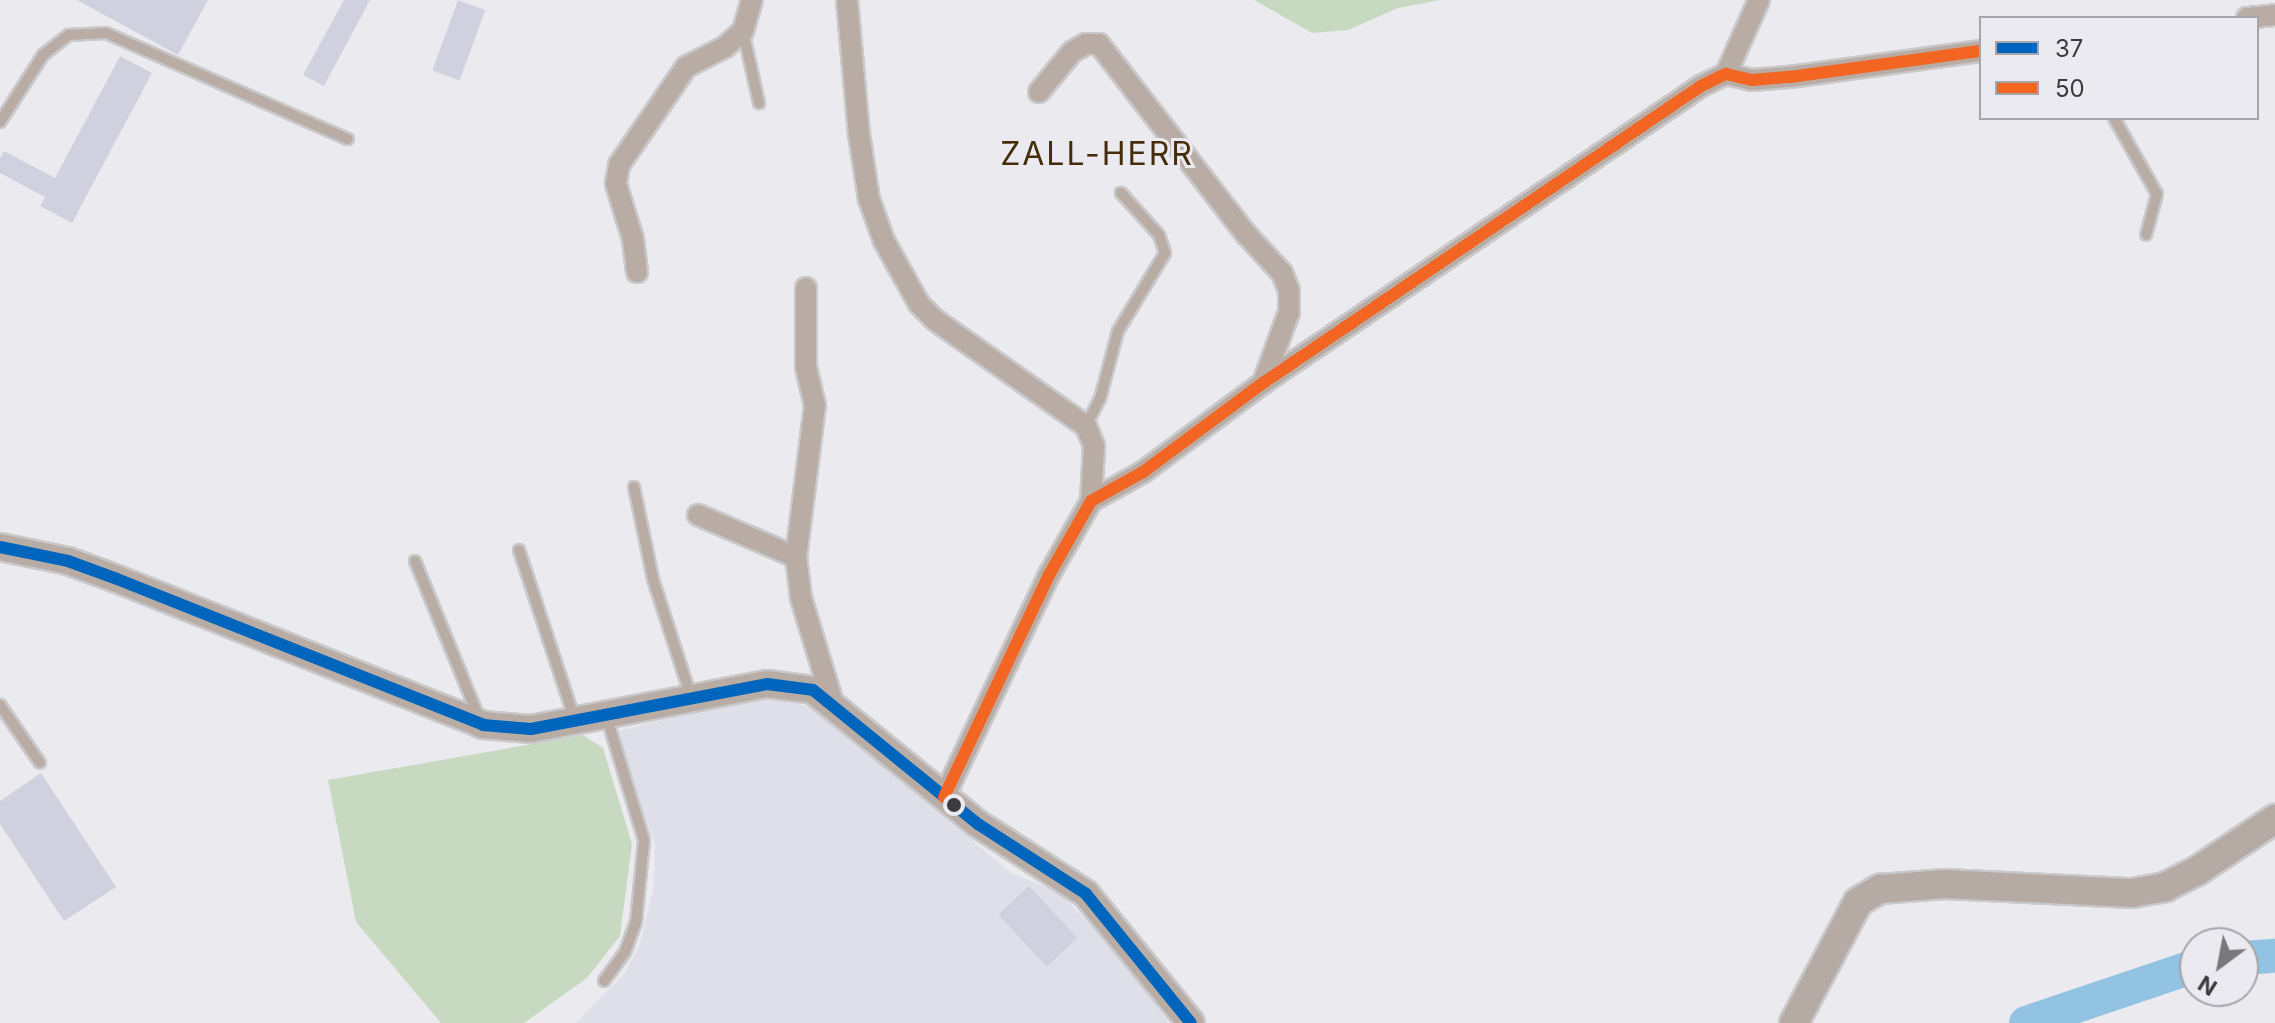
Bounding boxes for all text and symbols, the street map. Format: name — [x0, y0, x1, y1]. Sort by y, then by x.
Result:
legend — [1979, 16, 2259, 120]
text: 37 — [2055, 34, 2083, 63]
text: 50 — [2055, 74, 2085, 103]
district label: ZALL-HERR — [1001, 135, 1193, 173]
unlabelled marker — [946, 797, 962, 813]
north arrow — [2179, 927, 2259, 1007]
text: N — [2193, 970, 2221, 1001]

